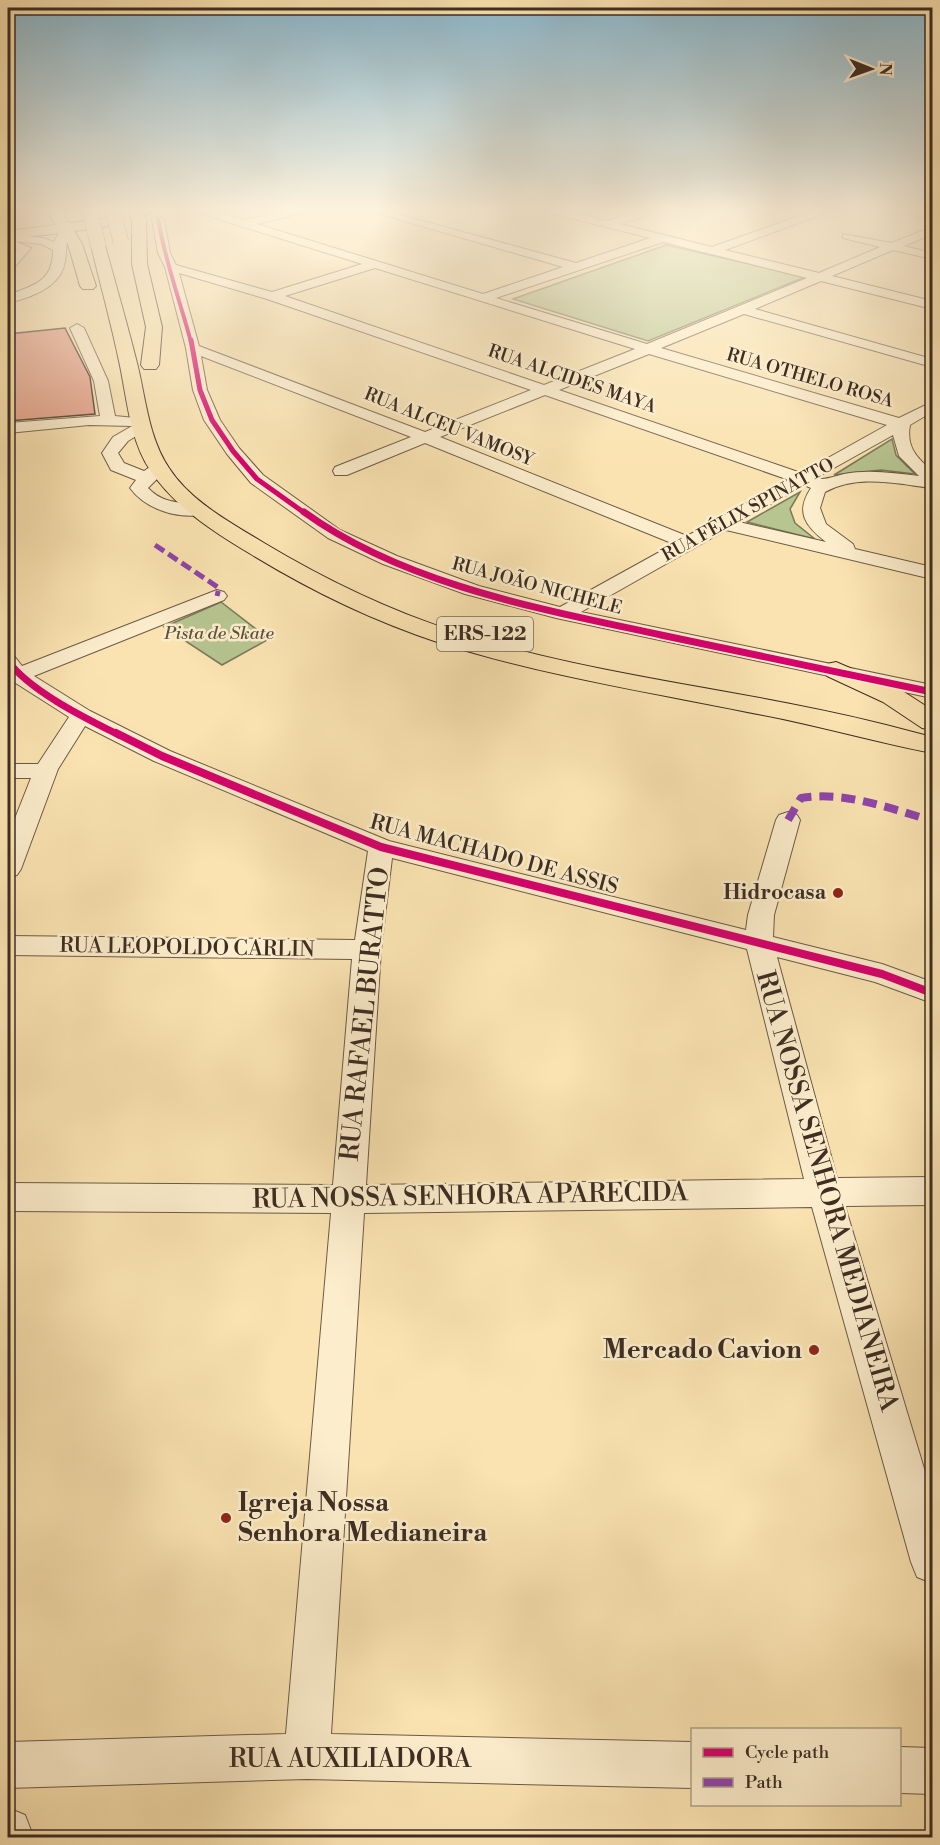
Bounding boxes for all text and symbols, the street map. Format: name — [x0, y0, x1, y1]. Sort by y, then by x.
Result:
north arrow — [841, 39, 901, 99]
text: N — [875, 63, 895, 76]
street label: RUA ALCIDES MAYA — [485, 339, 660, 419]
street label: RUA OTHELO ROSA — [724, 343, 897, 413]
street label: RUA ALCEU VAMOSY — [361, 382, 538, 472]
street label: RUA FÉLIX SPINATTO — [658, 453, 838, 567]
street label: RUA JOÃO NICHELE — [449, 551, 625, 620]
road number: ERS-122 — [437, 617, 533, 651]
park label: Pista de Skate — [163, 622, 274, 645]
street label: RUA MACHADO DE ASSIS — [367, 809, 621, 901]
street label: RUA RAFAEL BURATTO — [334, 865, 396, 1163]
place label: Hidrocasa — [723, 880, 827, 906]
marker: Hidrocasa — [831, 886, 845, 900]
street label: RUA LEOPOLDO CARLIN — [59, 933, 315, 963]
street label: RUA NOSSA SENHORA MEDIANEIRA — [749, 967, 906, 1416]
street label: RUA NOSSA SENHORA APARECIDA — [252, 1176, 689, 1216]
place label: Mercado Cavion — [603, 1334, 802, 1366]
marker: Mercado Cavion — [807, 1343, 821, 1357]
place label: Igreja Nossa Senhora Medianeira — [238, 1487, 488, 1549]
marker: Igreja Nossa Senhora Medianeira — [219, 1511, 233, 1525]
legend — [691, 1728, 901, 1806]
text: Cycle path — [745, 1741, 829, 1764]
street label: RUA AUXILIADORA — [229, 1743, 473, 1775]
text: Path — [745, 1771, 783, 1794]

